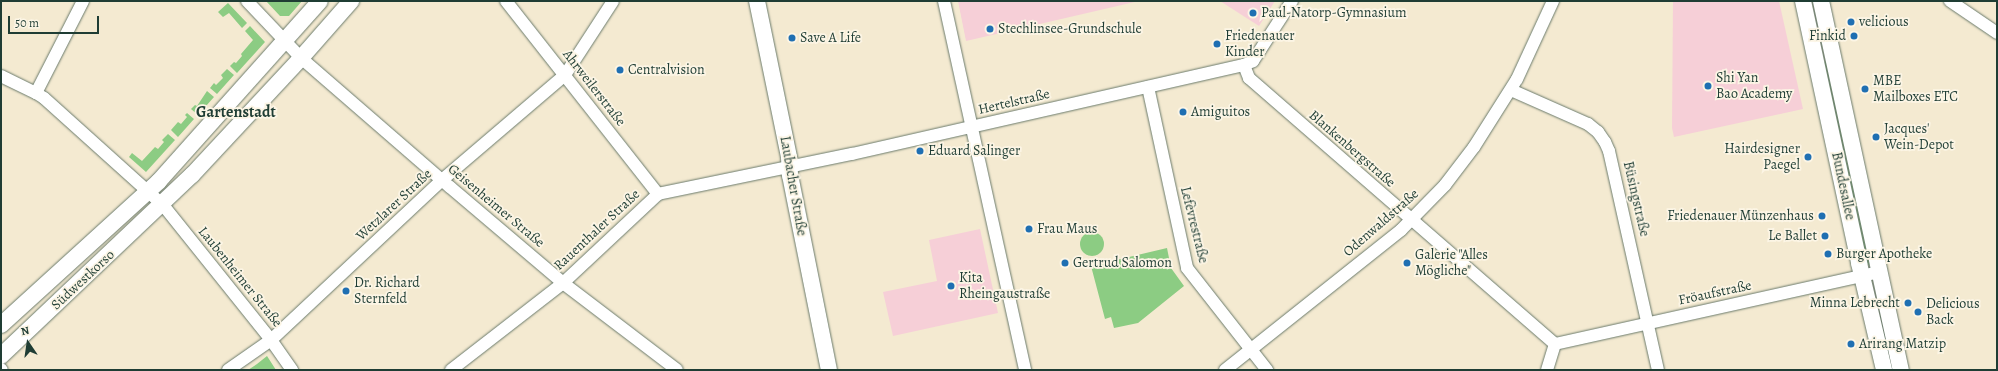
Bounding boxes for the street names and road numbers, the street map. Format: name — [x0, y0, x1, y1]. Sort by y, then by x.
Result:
street label: Ahrweilerstraße — [559, 46, 629, 130]
street label: Hertelstraße — [977, 86, 1051, 118]
street label: Blankenbergstraße — [1305, 107, 1399, 191]
street label: Laubacher Straße — [776, 135, 810, 237]
street label: Bundesallee — [1828, 151, 1858, 221]
street label: Büsingstraße — [1619, 160, 1653, 238]
street label: Geisenheimer Straße — [444, 161, 548, 251]
street label: Wetzlarer Straße — [353, 166, 435, 244]
street label: Lefèvrestraße — [1176, 185, 1212, 265]
street label: Rauenthaler Straße — [551, 186, 643, 274]
street label: Odenwaldstraße — [1340, 186, 1422, 260]
street label: Laubenheimer Straße — [194, 223, 286, 331]
street label: Südwestkorso — [48, 246, 118, 314]
street label: Fröaufstraße — [1677, 277, 1753, 309]

